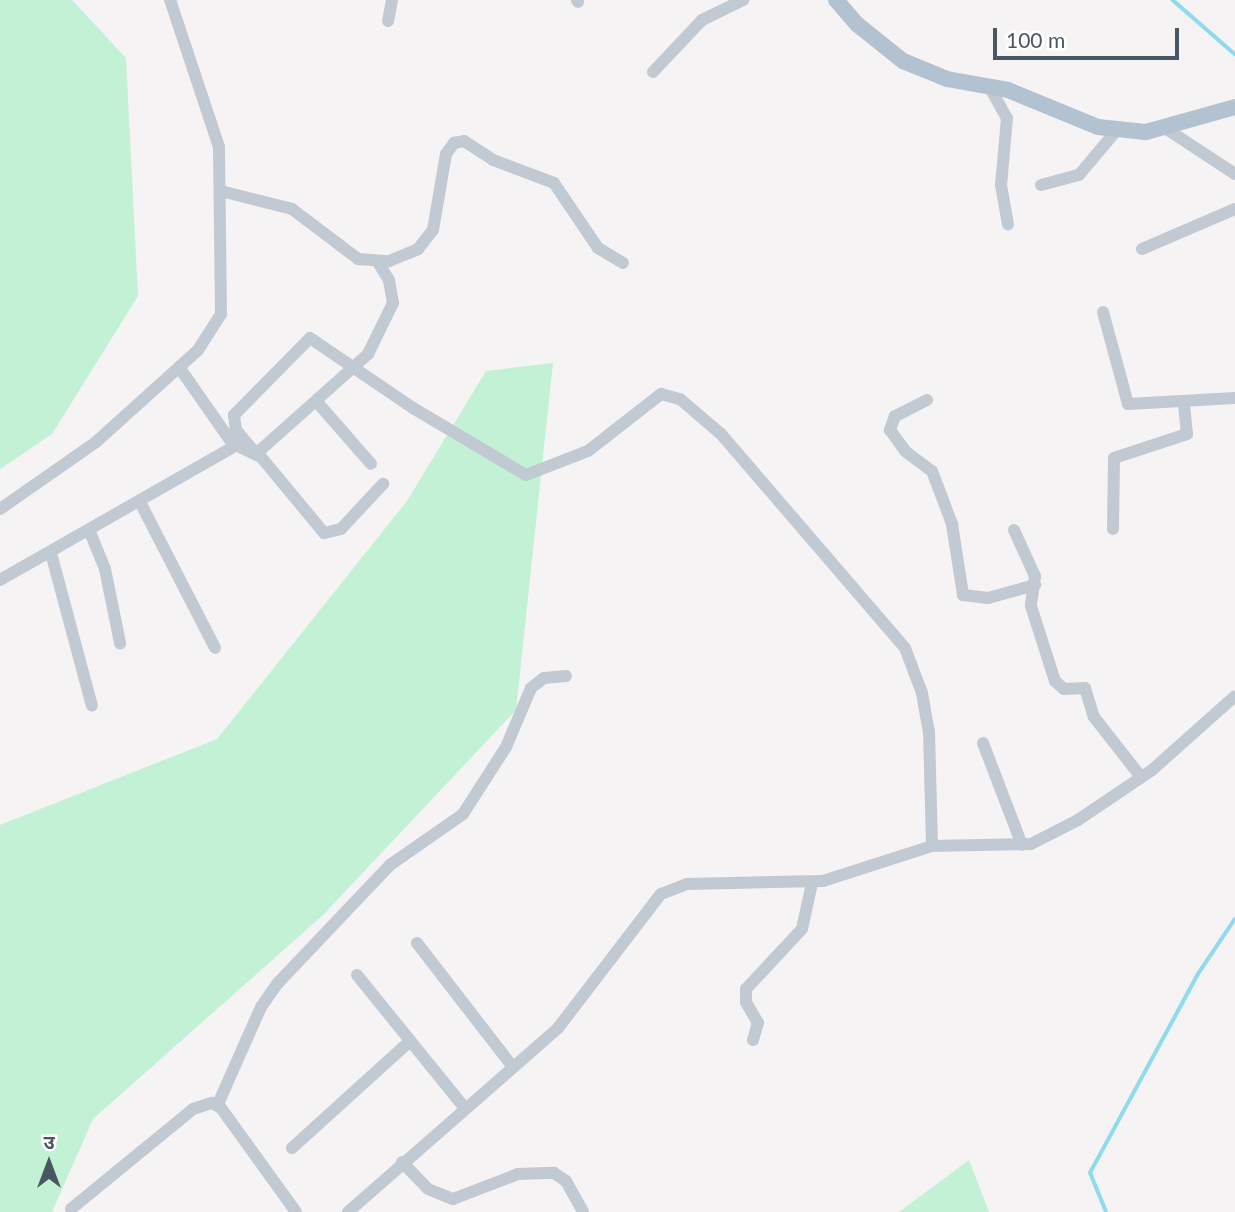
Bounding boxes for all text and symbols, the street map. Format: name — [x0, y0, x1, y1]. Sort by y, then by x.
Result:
scale bar — [997, 14, 1182, 58]
text: 100 m — [1006, 27, 1065, 52]
north arrow — [14, 1128, 84, 1198]
text: उ — [43, 1130, 55, 1153]

